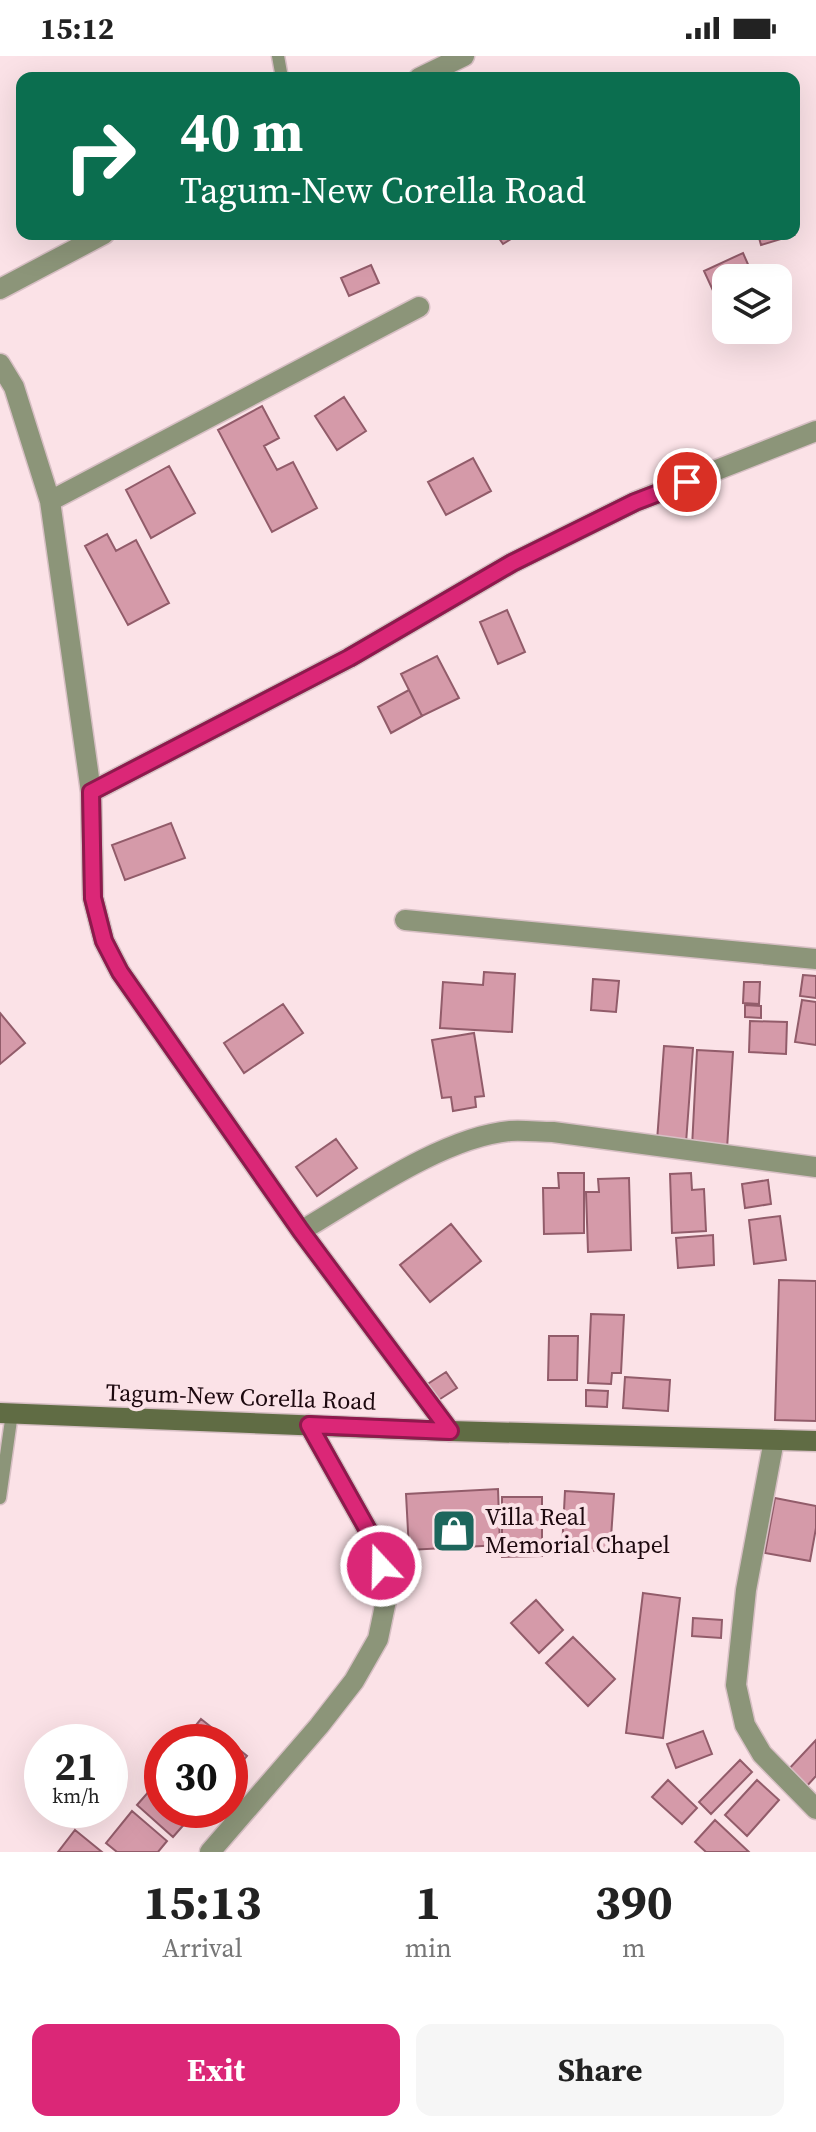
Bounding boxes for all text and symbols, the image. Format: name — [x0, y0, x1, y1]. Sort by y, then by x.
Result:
text: 15:12 — [40, 8, 114, 49]
text: 40 m — [180, 93, 303, 170]
icon: right — [48, 104, 152, 208]
text: Tagum-New Corella Road — [180, 166, 586, 215]
map controls — [712, 264, 792, 344]
button: layers — [712, 264, 792, 344]
pin — [653, 448, 721, 516]
icon: arrive — [665, 460, 709, 504]
street label: Tagum-New Corella Road — [105, 1375, 377, 1418]
place label: Villa Real Memorial Chapel — [485, 1500, 670, 1561]
shop icon: Villa Real Memorial Chapel — [430, 1507, 478, 1555]
position arrow — [339, 1524, 423, 1608]
speed limit sign: 30 — [144, 1724, 248, 1828]
text: 21 — [54, 1739, 98, 1793]
text: km/h — [52, 1782, 100, 1810]
text: 15:13 — [143, 1869, 262, 1935]
text: 1 — [415, 1869, 441, 1935]
text: 390 — [595, 1869, 673, 1935]
text: Arrival — [162, 1930, 243, 1966]
text: min — [405, 1930, 452, 1966]
text: m — [622, 1930, 646, 1966]
button: Exit — [32, 2024, 400, 2116]
button: Share — [416, 2024, 784, 2116]

